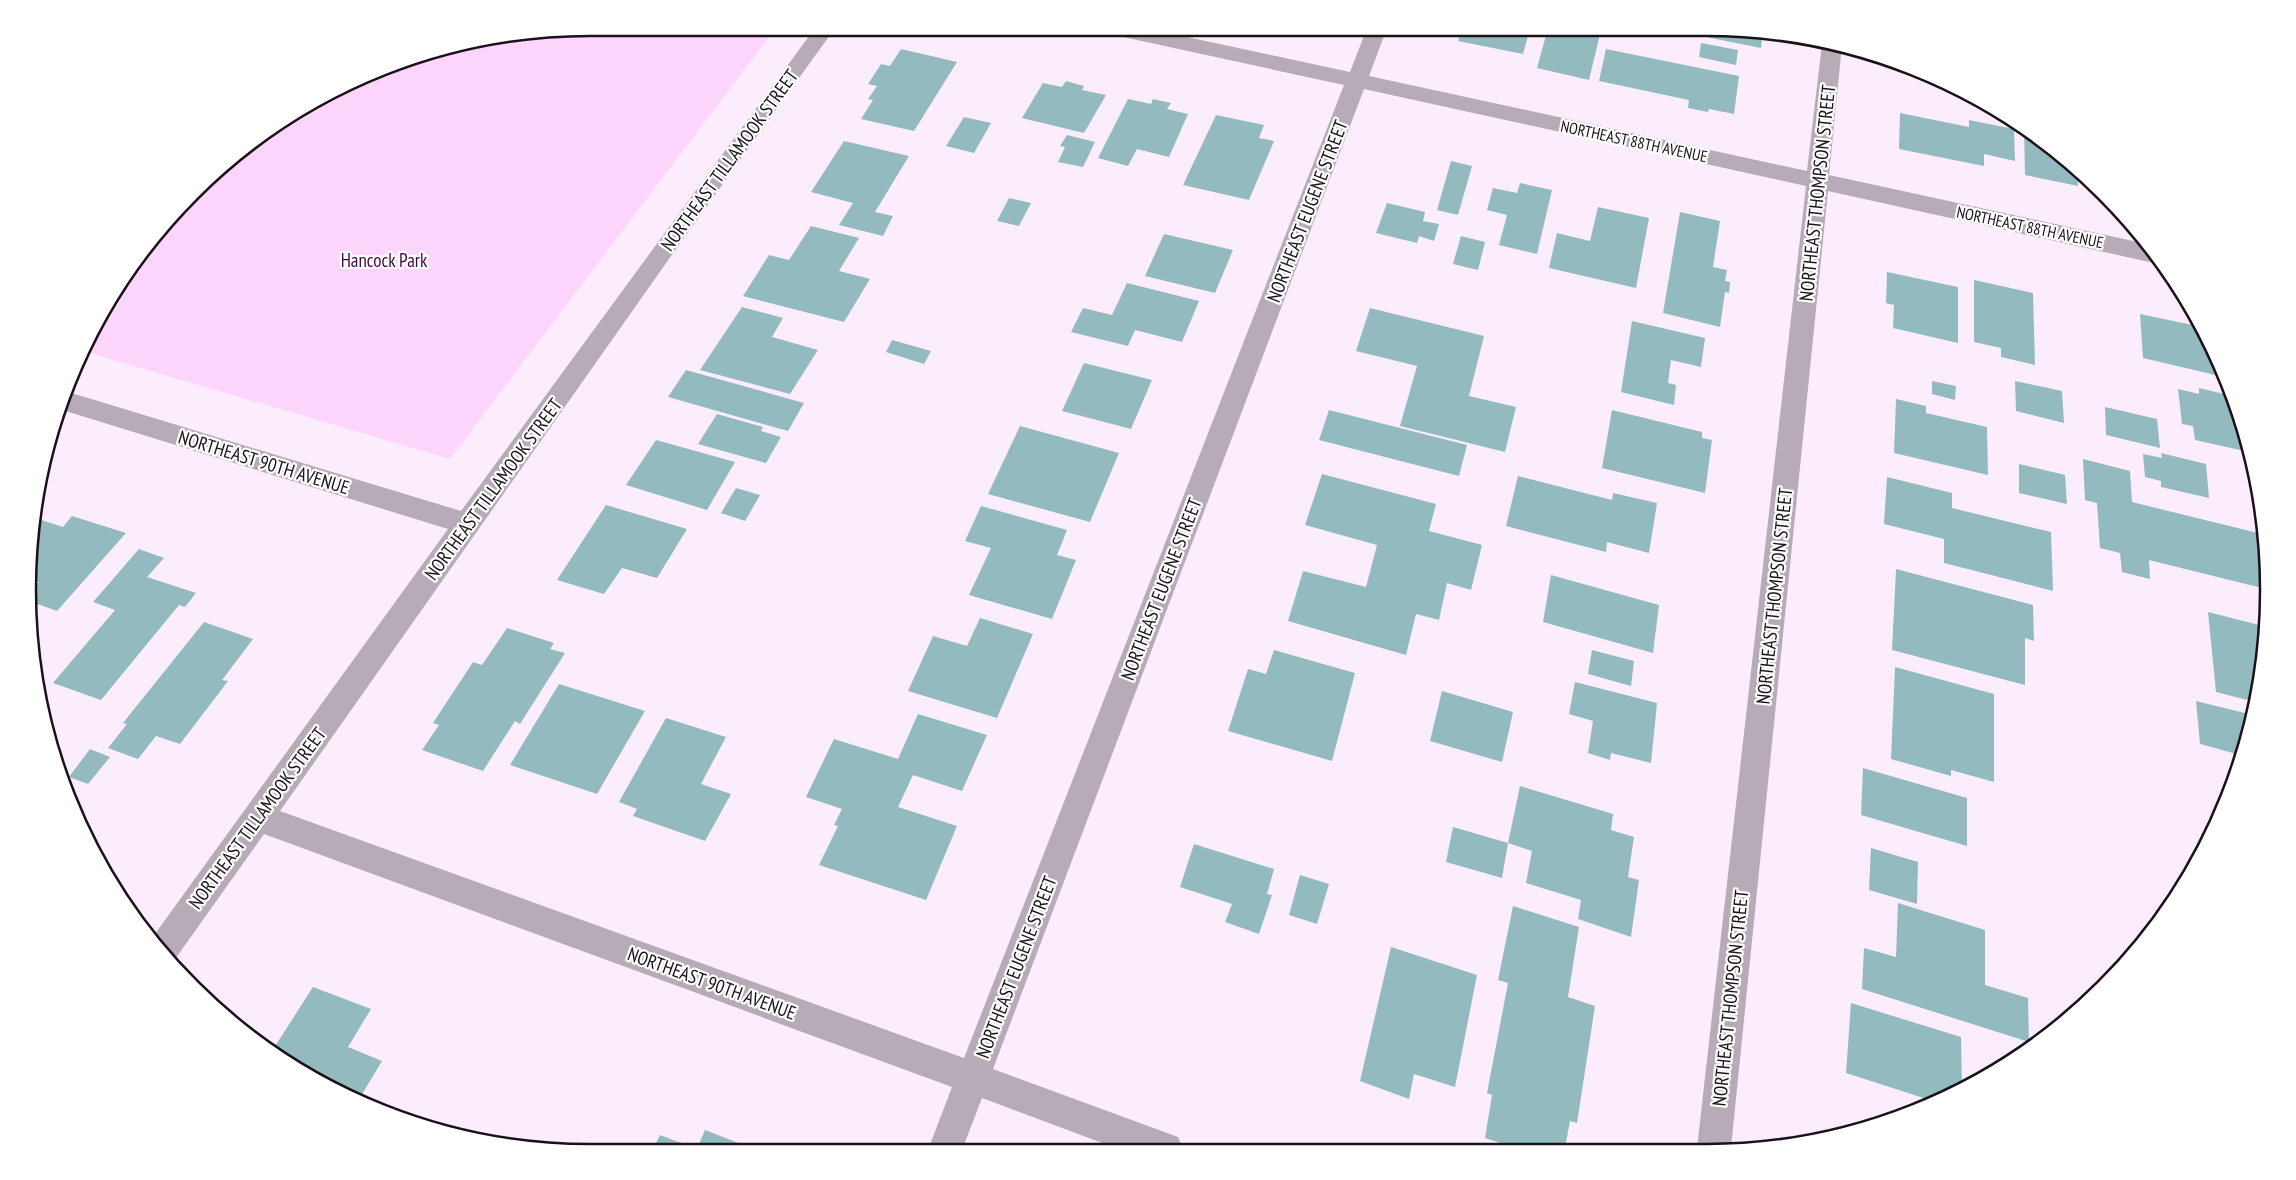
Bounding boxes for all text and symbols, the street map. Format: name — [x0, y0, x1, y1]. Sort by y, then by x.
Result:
street label: NORTHEAST TILLAMOOK STREET — [655, 64, 803, 255]
street label: NORTHEAST THOMPSON STREET — [1794, 83, 1840, 302]
street label: NORTHEAST EUGENE STREET — [1261, 116, 1353, 306]
street label: NORTHEAST 88TH AVENUE — [1559, 116, 1709, 166]
street label: NORTHEAST 88TH AVENUE — [1955, 202, 2105, 252]
park label: Hancock Park — [341, 248, 428, 272]
street label: NORTHEAST TILLAMOOK STREET — [419, 393, 567, 584]
street label: NORTHEAST 90TH AVENUE — [176, 425, 352, 499]
street label: NORTHEAST THOMPSON STREET — [1751, 486, 1797, 705]
street label: NORTHEAST EUGENE STREET — [1115, 494, 1207, 684]
street label: NORTHEAST TILLAMOOK STREET — [183, 722, 331, 913]
street label: NORTHEAST EUGENE STREET — [970, 872, 1062, 1062]
street label: NORTHEAST THOMPSON STREET — [1707, 888, 1753, 1107]
street label: NORTHEAST 90TH AVENUE — [624, 941, 800, 1025]

